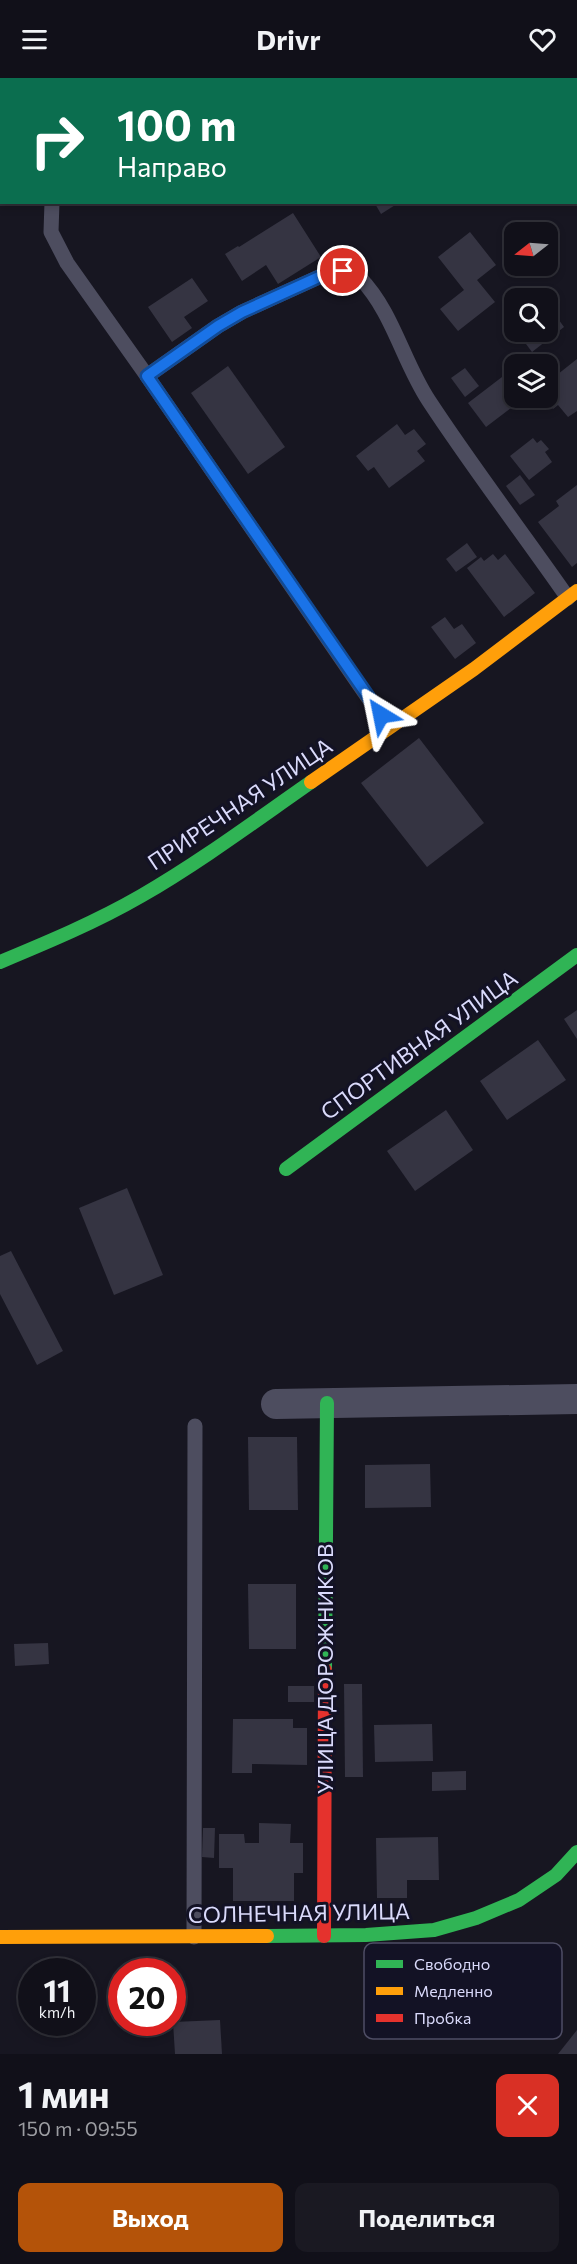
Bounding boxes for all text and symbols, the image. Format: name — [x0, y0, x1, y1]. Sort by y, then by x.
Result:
icon: menu — [18, 23, 51, 56]
text: Drivr — [256, 23, 321, 56]
icon: heart — [526, 23, 559, 56]
text: 100 m — [117, 98, 237, 150]
icon: right — [18, 102, 96, 180]
text: Направо — [117, 150, 227, 183]
north arrow — [504, 222, 558, 276]
map controls — [504, 222, 558, 408]
pin — [317, 245, 368, 296]
icon: arrive — [326, 254, 359, 287]
button: search — [504, 288, 558, 342]
button: layers — [504, 354, 558, 408]
position arrow — [349, 683, 413, 747]
street label: ПРИРЕЧНАЯ УЛИЦА — [142, 732, 337, 875]
street label: СПОРТИВНАЯ УЛИЦА — [315, 964, 522, 1125]
street label: УЛИЦА ДОРОЖНИКОВ — [311, 1544, 338, 1794]
street label: СОЛНЕЧНАЯ УЛИЦА — [188, 1897, 410, 1928]
legend — [364, 1943, 562, 2039]
text: Свободно — [414, 1954, 490, 1973]
speed limit sign: 20 — [108, 1958, 186, 2036]
text: 11 — [43, 1971, 71, 2008]
text: Медленно — [414, 1981, 493, 2000]
text: km/h — [39, 2003, 75, 2021]
text: Пробка — [414, 2008, 471, 2027]
text: 1 мин — [18, 2071, 110, 2115]
button: close — [496, 2074, 559, 2137]
text: 150 m · 09:55 — [18, 2116, 138, 2140]
button: Выход — [18, 2183, 283, 2252]
button: Поделиться — [295, 2183, 559, 2252]

